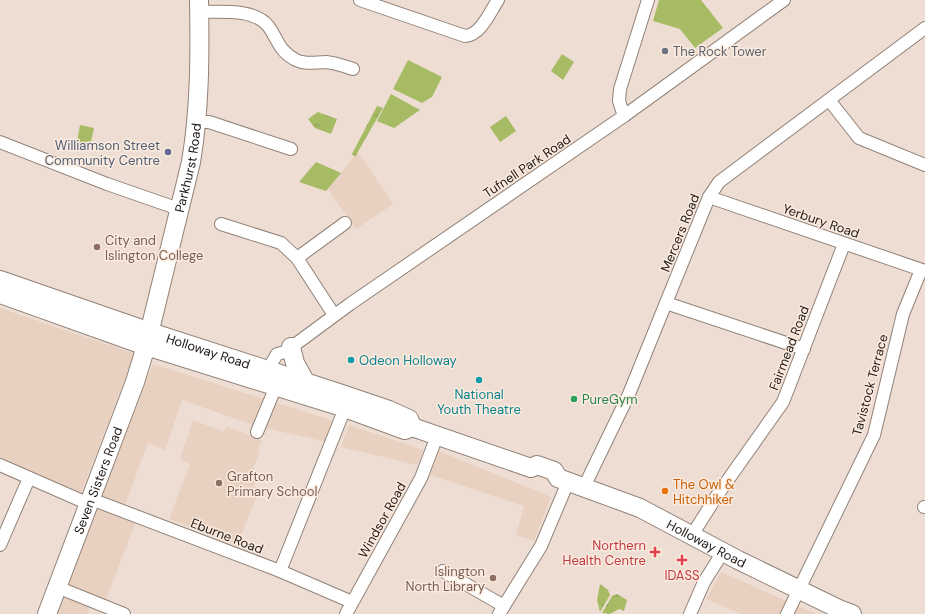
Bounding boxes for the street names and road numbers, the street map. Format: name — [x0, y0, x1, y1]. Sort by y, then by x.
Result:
street label: Parkhurst Road — [171, 122, 205, 214]
street label: Tufnell Park Road — [480, 130, 574, 202]
street label: Mercers Road — [657, 191, 703, 275]
street label: Yerbury Road — [780, 200, 862, 242]
street label: Fairmead Road — [765, 303, 813, 393]
street label: Holloway Road — [164, 329, 252, 372]
street label: Tavistock Terrace — [848, 332, 892, 438]
street label: Seven Sisters Road — [70, 424, 126, 537]
street label: Windsor Road — [354, 479, 410, 561]
street label: Eburne Road — [188, 514, 266, 558]
street label: Holloway Road — [664, 515, 749, 571]

